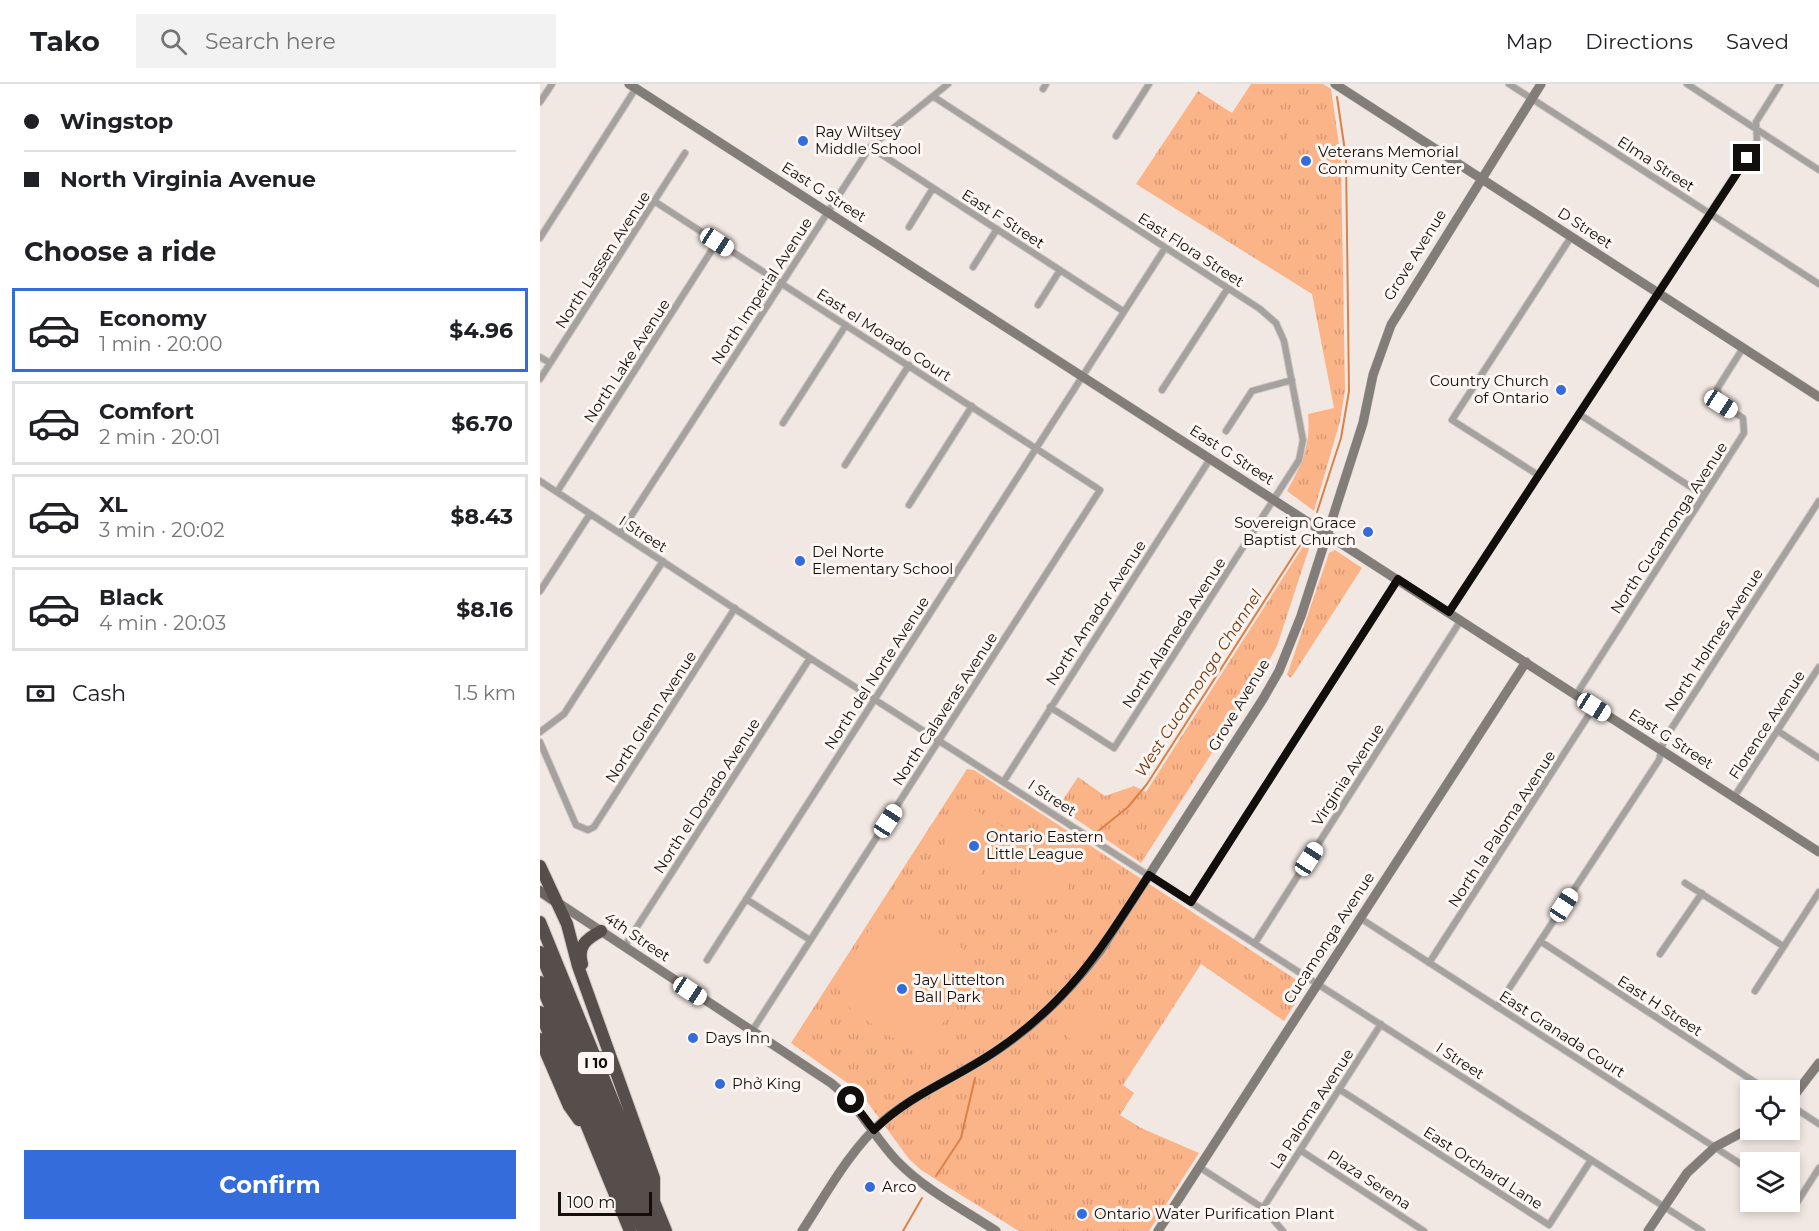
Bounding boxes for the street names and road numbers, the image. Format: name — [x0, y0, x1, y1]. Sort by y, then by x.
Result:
street label: Elma Street — [1614, 132, 1698, 196]
street label: East G Street — [778, 157, 870, 226]
street label: East F Street — [958, 185, 1048, 252]
street label: North Lassen Avenue — [551, 187, 654, 332]
street label: D Street — [1554, 203, 1616, 252]
street label: Grove Avenue — [1379, 206, 1450, 304]
street label: East Flora Street — [1135, 208, 1248, 291]
street label: North Imperial Avenue — [707, 214, 816, 368]
street label: East el Morado Court — [813, 284, 955, 385]
street label: North Lake Avenue — [579, 295, 674, 426]
street label: East G Street — [1186, 420, 1278, 489]
street label: North Cucamonga Avenue — [1606, 438, 1731, 617]
street label: I Street — [616, 511, 671, 556]
street label: North Amador Avenue — [1041, 536, 1150, 689]
street label: North Alameda Avenue — [1118, 554, 1230, 712]
street label: North Holmes Avenue — [1660, 565, 1767, 715]
street label: North del Norte Avenue — [820, 593, 933, 753]
street label: North Calaveras Avenue — [888, 628, 1001, 789]
street label: North Glenn Avenue — [601, 647, 700, 786]
street label: Grove Avenue — [1204, 655, 1274, 754]
street label: Florence Avenue — [1724, 667, 1809, 783]
street label: East G Street — [1625, 704, 1717, 773]
street label: North el Dorado Avenue — [649, 715, 764, 877]
street label: Virginia Avenue — [1307, 720, 1388, 829]
street label: North la Paloma Avenue — [1444, 747, 1559, 911]
street label: I Street — [1025, 775, 1080, 820]
street label: Cucamonga Avenue — [1279, 868, 1378, 1007]
street label: 4th Street — [601, 908, 674, 966]
street label: East H Street — [1614, 971, 1706, 1040]
street label: East Granada Court — [1496, 986, 1629, 1081]
street label: I Street — [1433, 1038, 1488, 1083]
street label: La Paloma Avenue — [1266, 1045, 1358, 1173]
road number: I 10 — [578, 1052, 614, 1074]
street label: East Orchard Lane — [1420, 1122, 1547, 1213]
street label: Plaza Serena — [1324, 1145, 1415, 1214]

